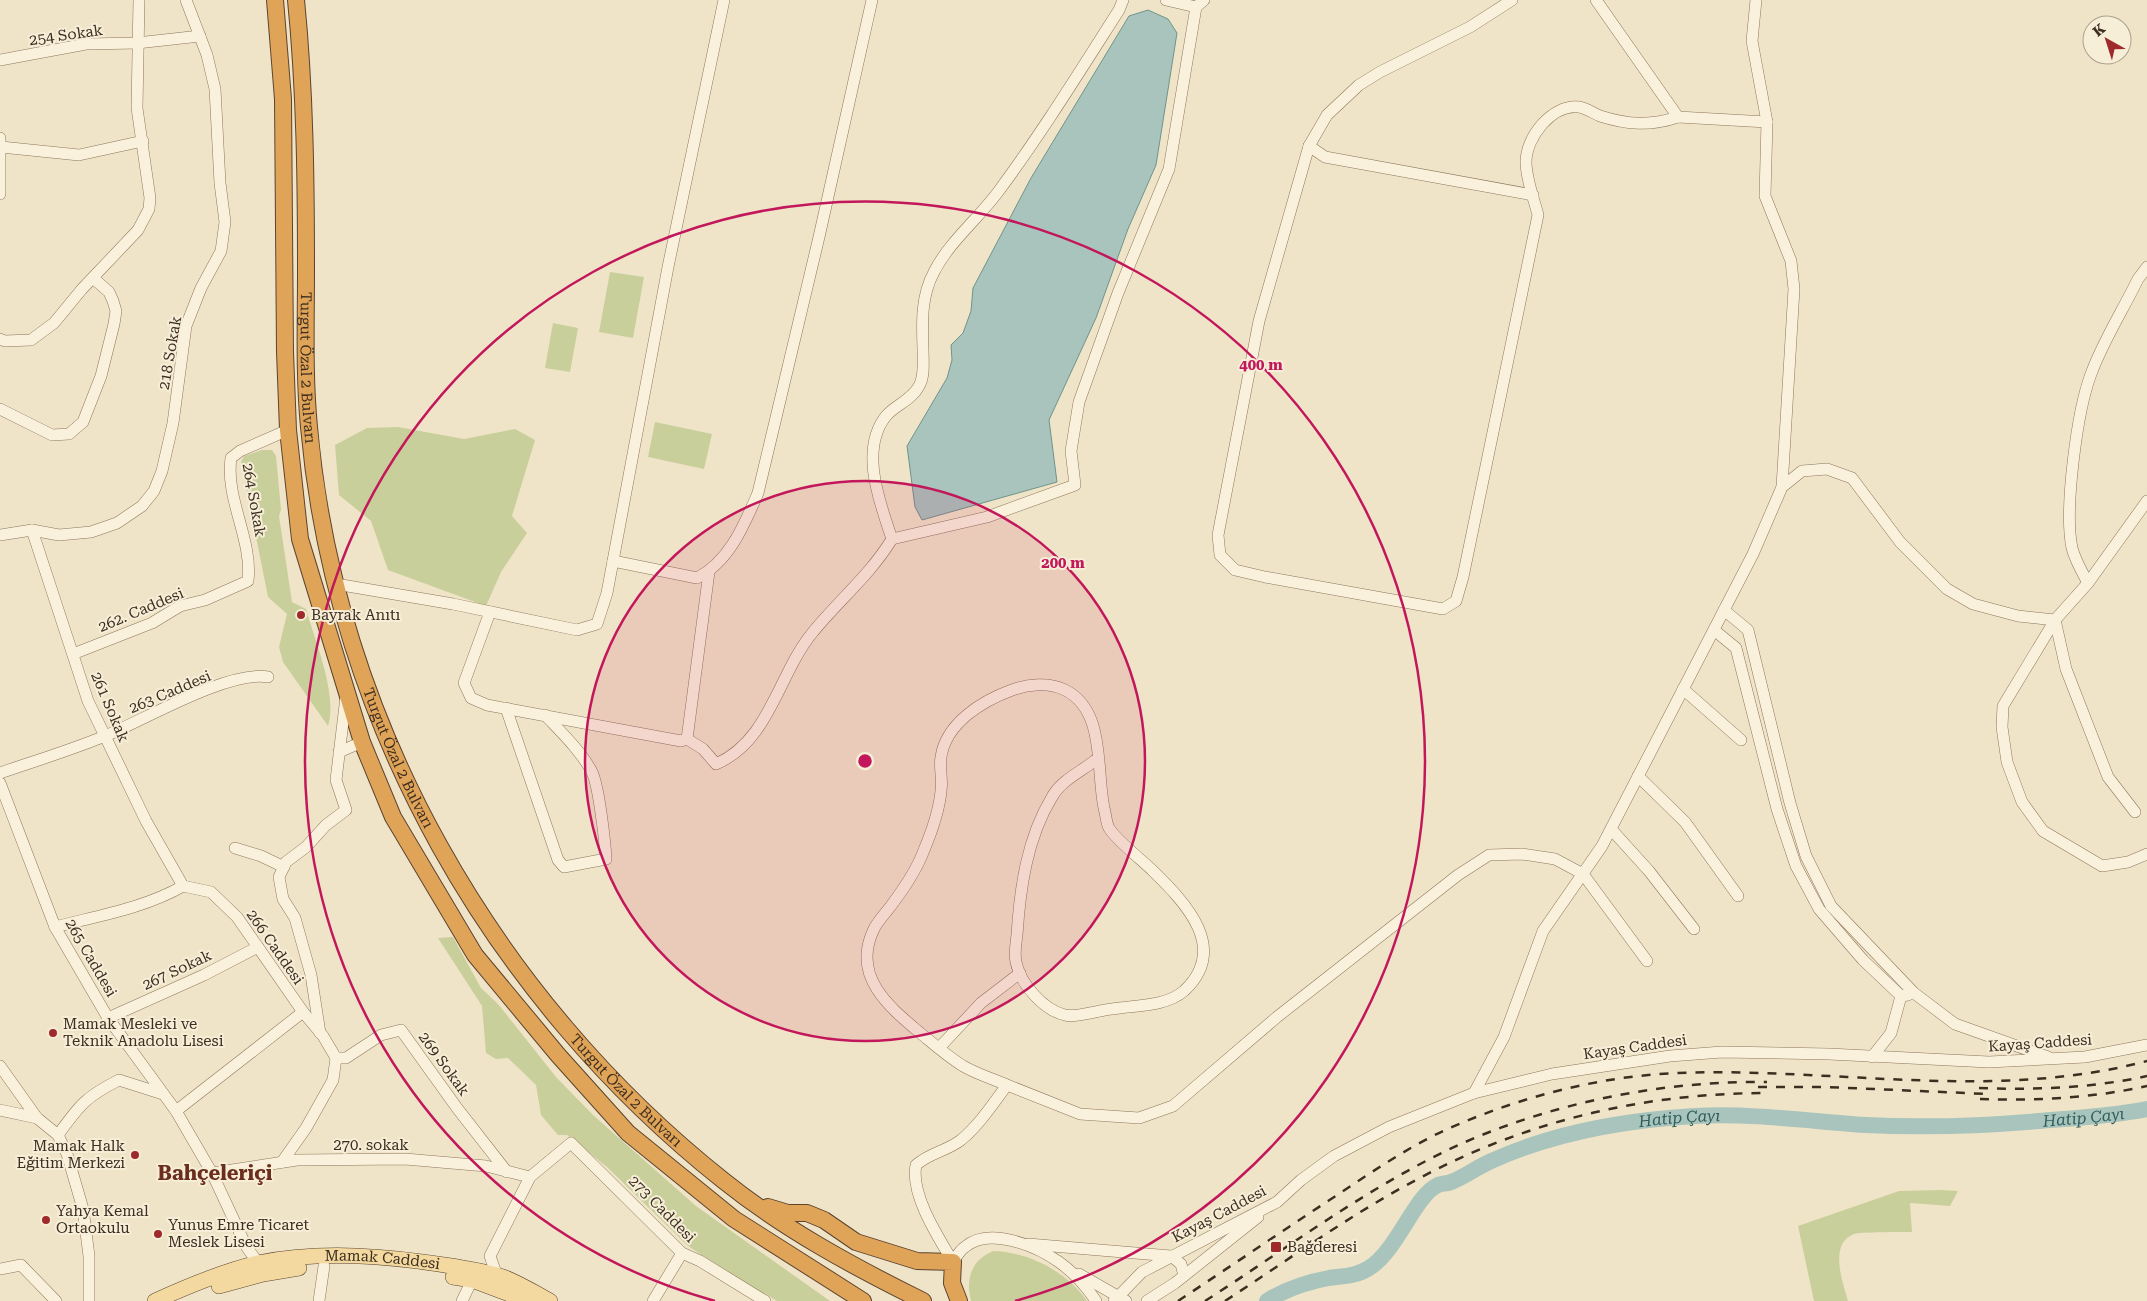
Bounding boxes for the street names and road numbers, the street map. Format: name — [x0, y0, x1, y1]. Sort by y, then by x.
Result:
street label: 254 Sokak — [28, 21, 105, 49]
street label: Turgut Özal 2 Bulvarı — [297, 292, 320, 445]
street label: 218 Sokak — [155, 314, 185, 391]
street label: 264 Sokak — [239, 462, 269, 539]
street label: 262. Caddesi — [96, 584, 187, 636]
street label: 263 Caddesi — [126, 667, 214, 717]
street label: 261 Sokak — [87, 669, 133, 745]
street label: Turgut Özal 2 Bulvarı — [359, 685, 437, 831]
street label: 266 Caddesi — [243, 906, 307, 988]
street label: 265 Caddesi — [61, 916, 121, 1000]
street label: 267 Sokak — [139, 946, 215, 994]
street label: 269 Sokak — [415, 1029, 473, 1100]
street label: Turgut Özal 2 Bulvarı — [566, 1030, 686, 1151]
street label: Kayaş Caddesi — [1987, 1030, 2093, 1056]
street label: Kayaş Caddesi — [1582, 1031, 1688, 1063]
street label: 270. sokak — [333, 1136, 409, 1154]
street label: 273 Caddesi — [625, 1172, 699, 1246]
street label: Kayaş Caddesi — [1169, 1182, 1269, 1246]
street label: Mamak Caddesi — [325, 1247, 442, 1273]

